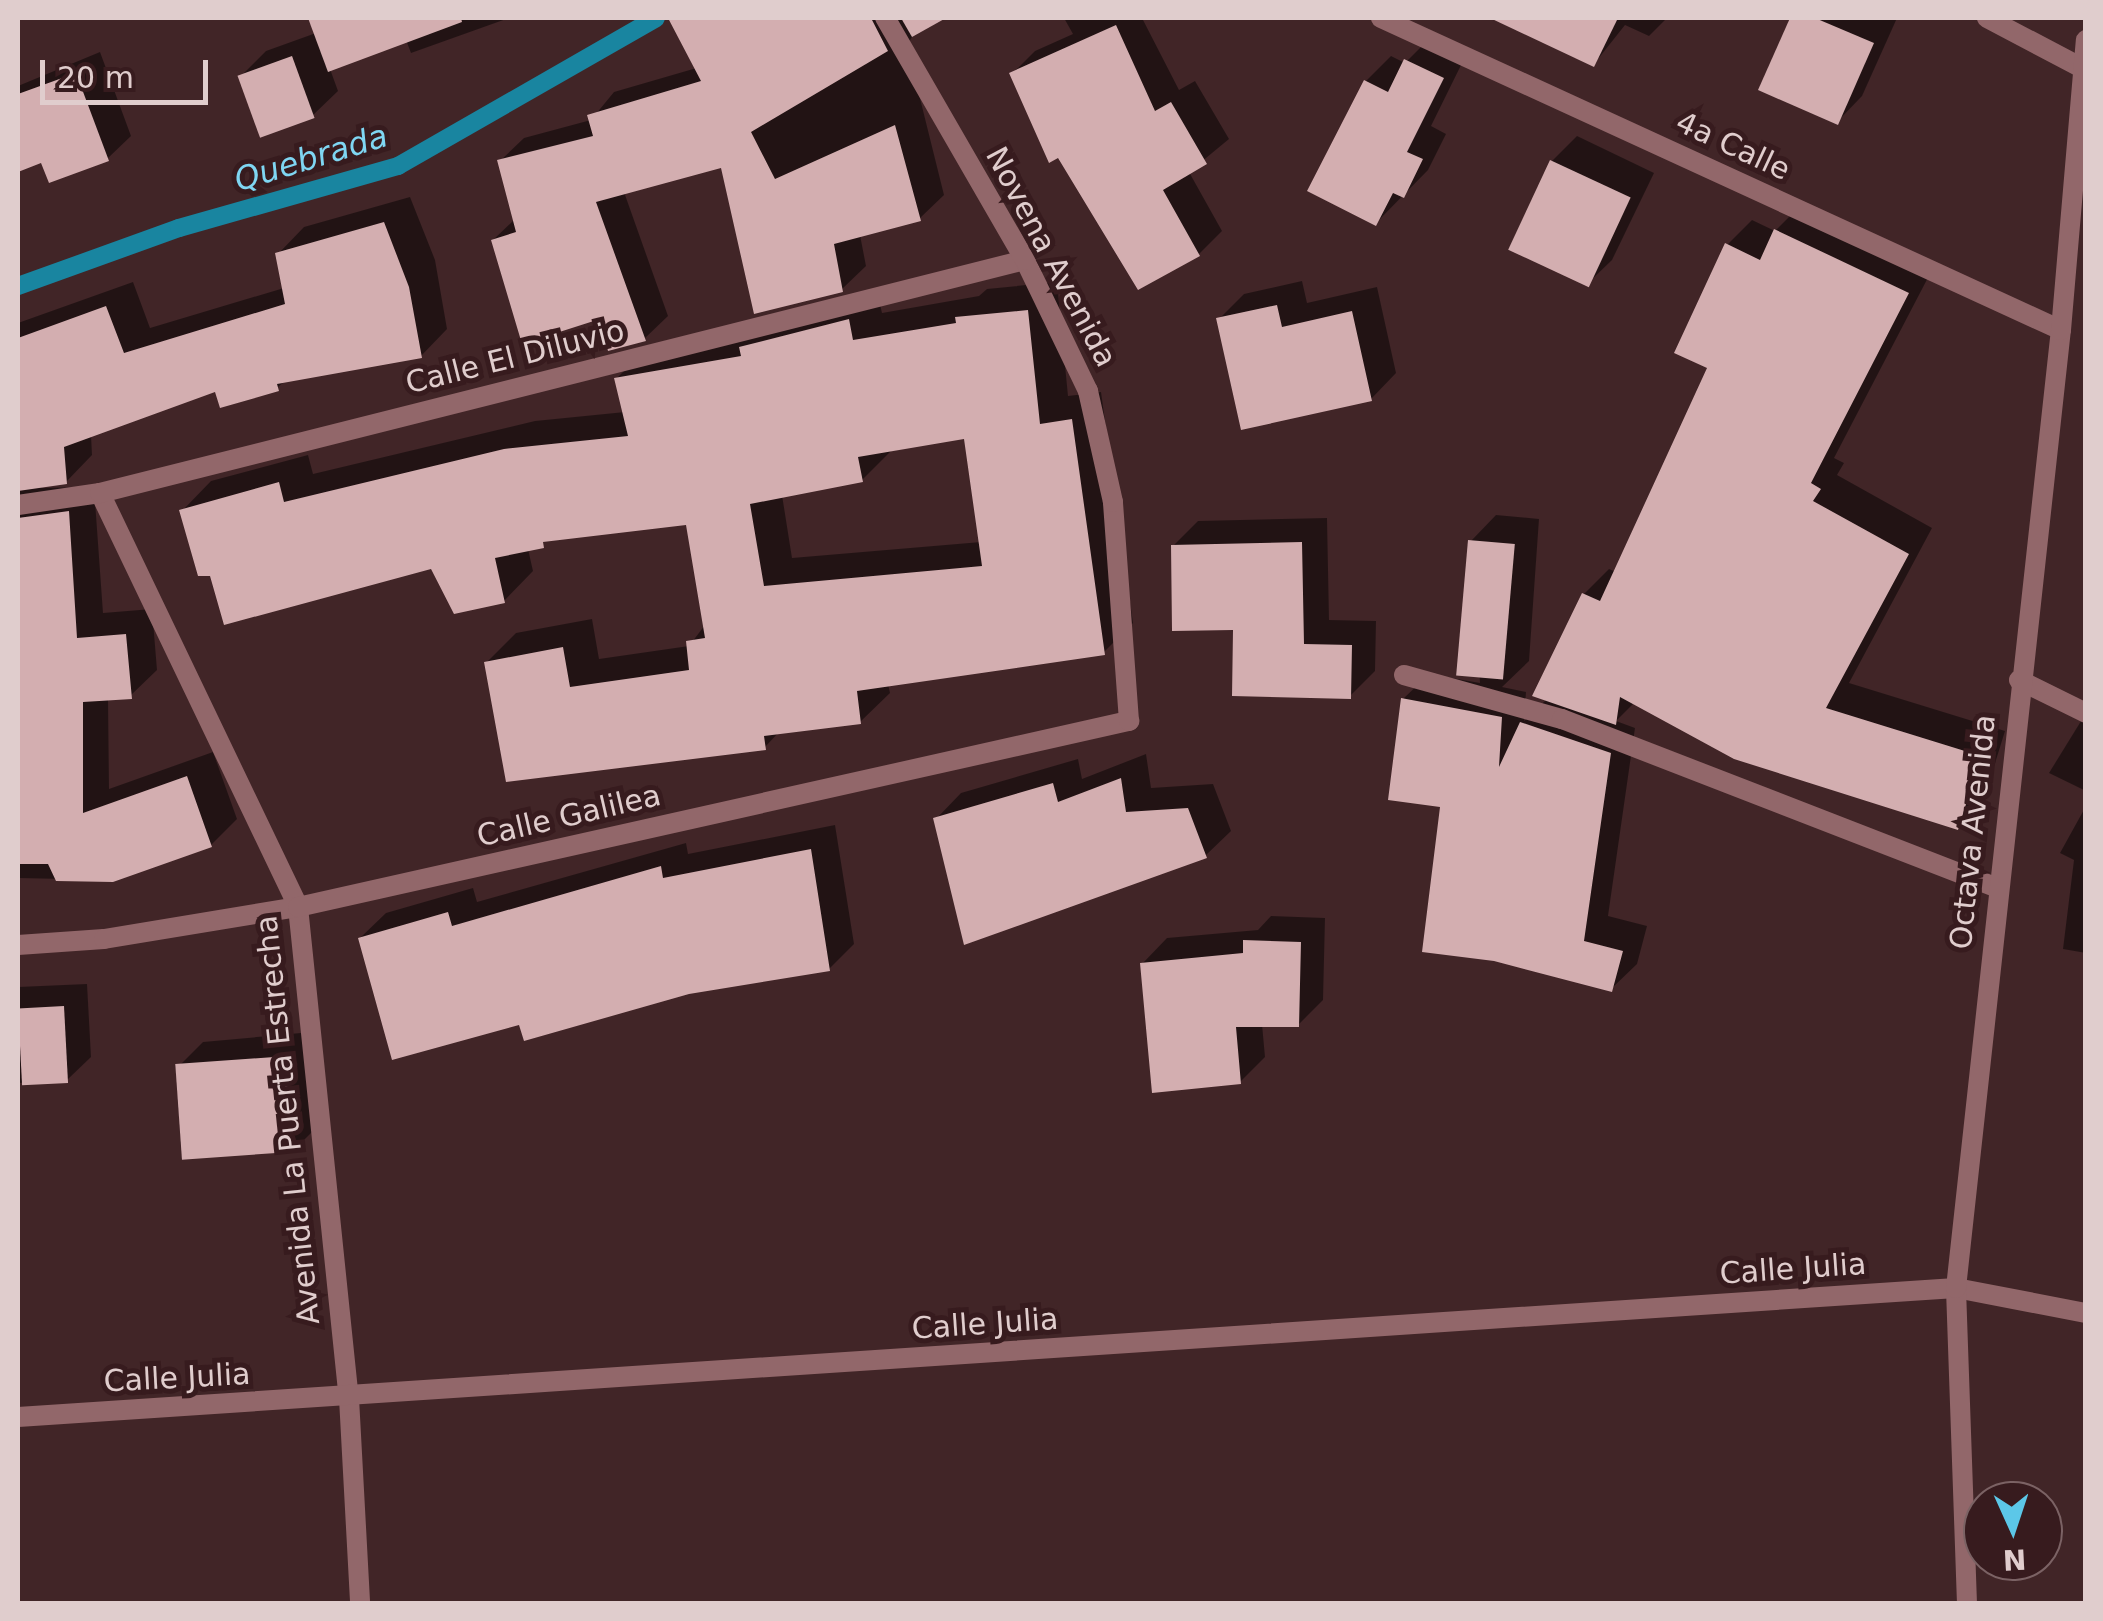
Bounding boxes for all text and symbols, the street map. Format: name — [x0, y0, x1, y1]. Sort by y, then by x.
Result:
scale bar — [45, 40, 212, 102]
text: 20 m — [57, 60, 134, 95]
street label: 4a Calle — [1670, 104, 1796, 188]
water label: Quebrada — [230, 117, 392, 199]
street label: Novena Avenida — [978, 141, 1124, 373]
street label: Calle El Diluvio — [402, 312, 628, 402]
street label: Octava Avenida — [1943, 713, 2003, 951]
street label: Calle Galilea — [474, 777, 664, 855]
street label: Avenida La Puerta Estrecha — [249, 914, 327, 1326]
street label: Calle Julia — [1718, 1246, 1868, 1292]
street label: Calle Julia — [910, 1301, 1060, 1347]
street label: Calle Julia — [103, 1356, 251, 1400]
north arrow — [1963, 1481, 2063, 1581]
text: N — [2002, 1542, 2027, 1577]

